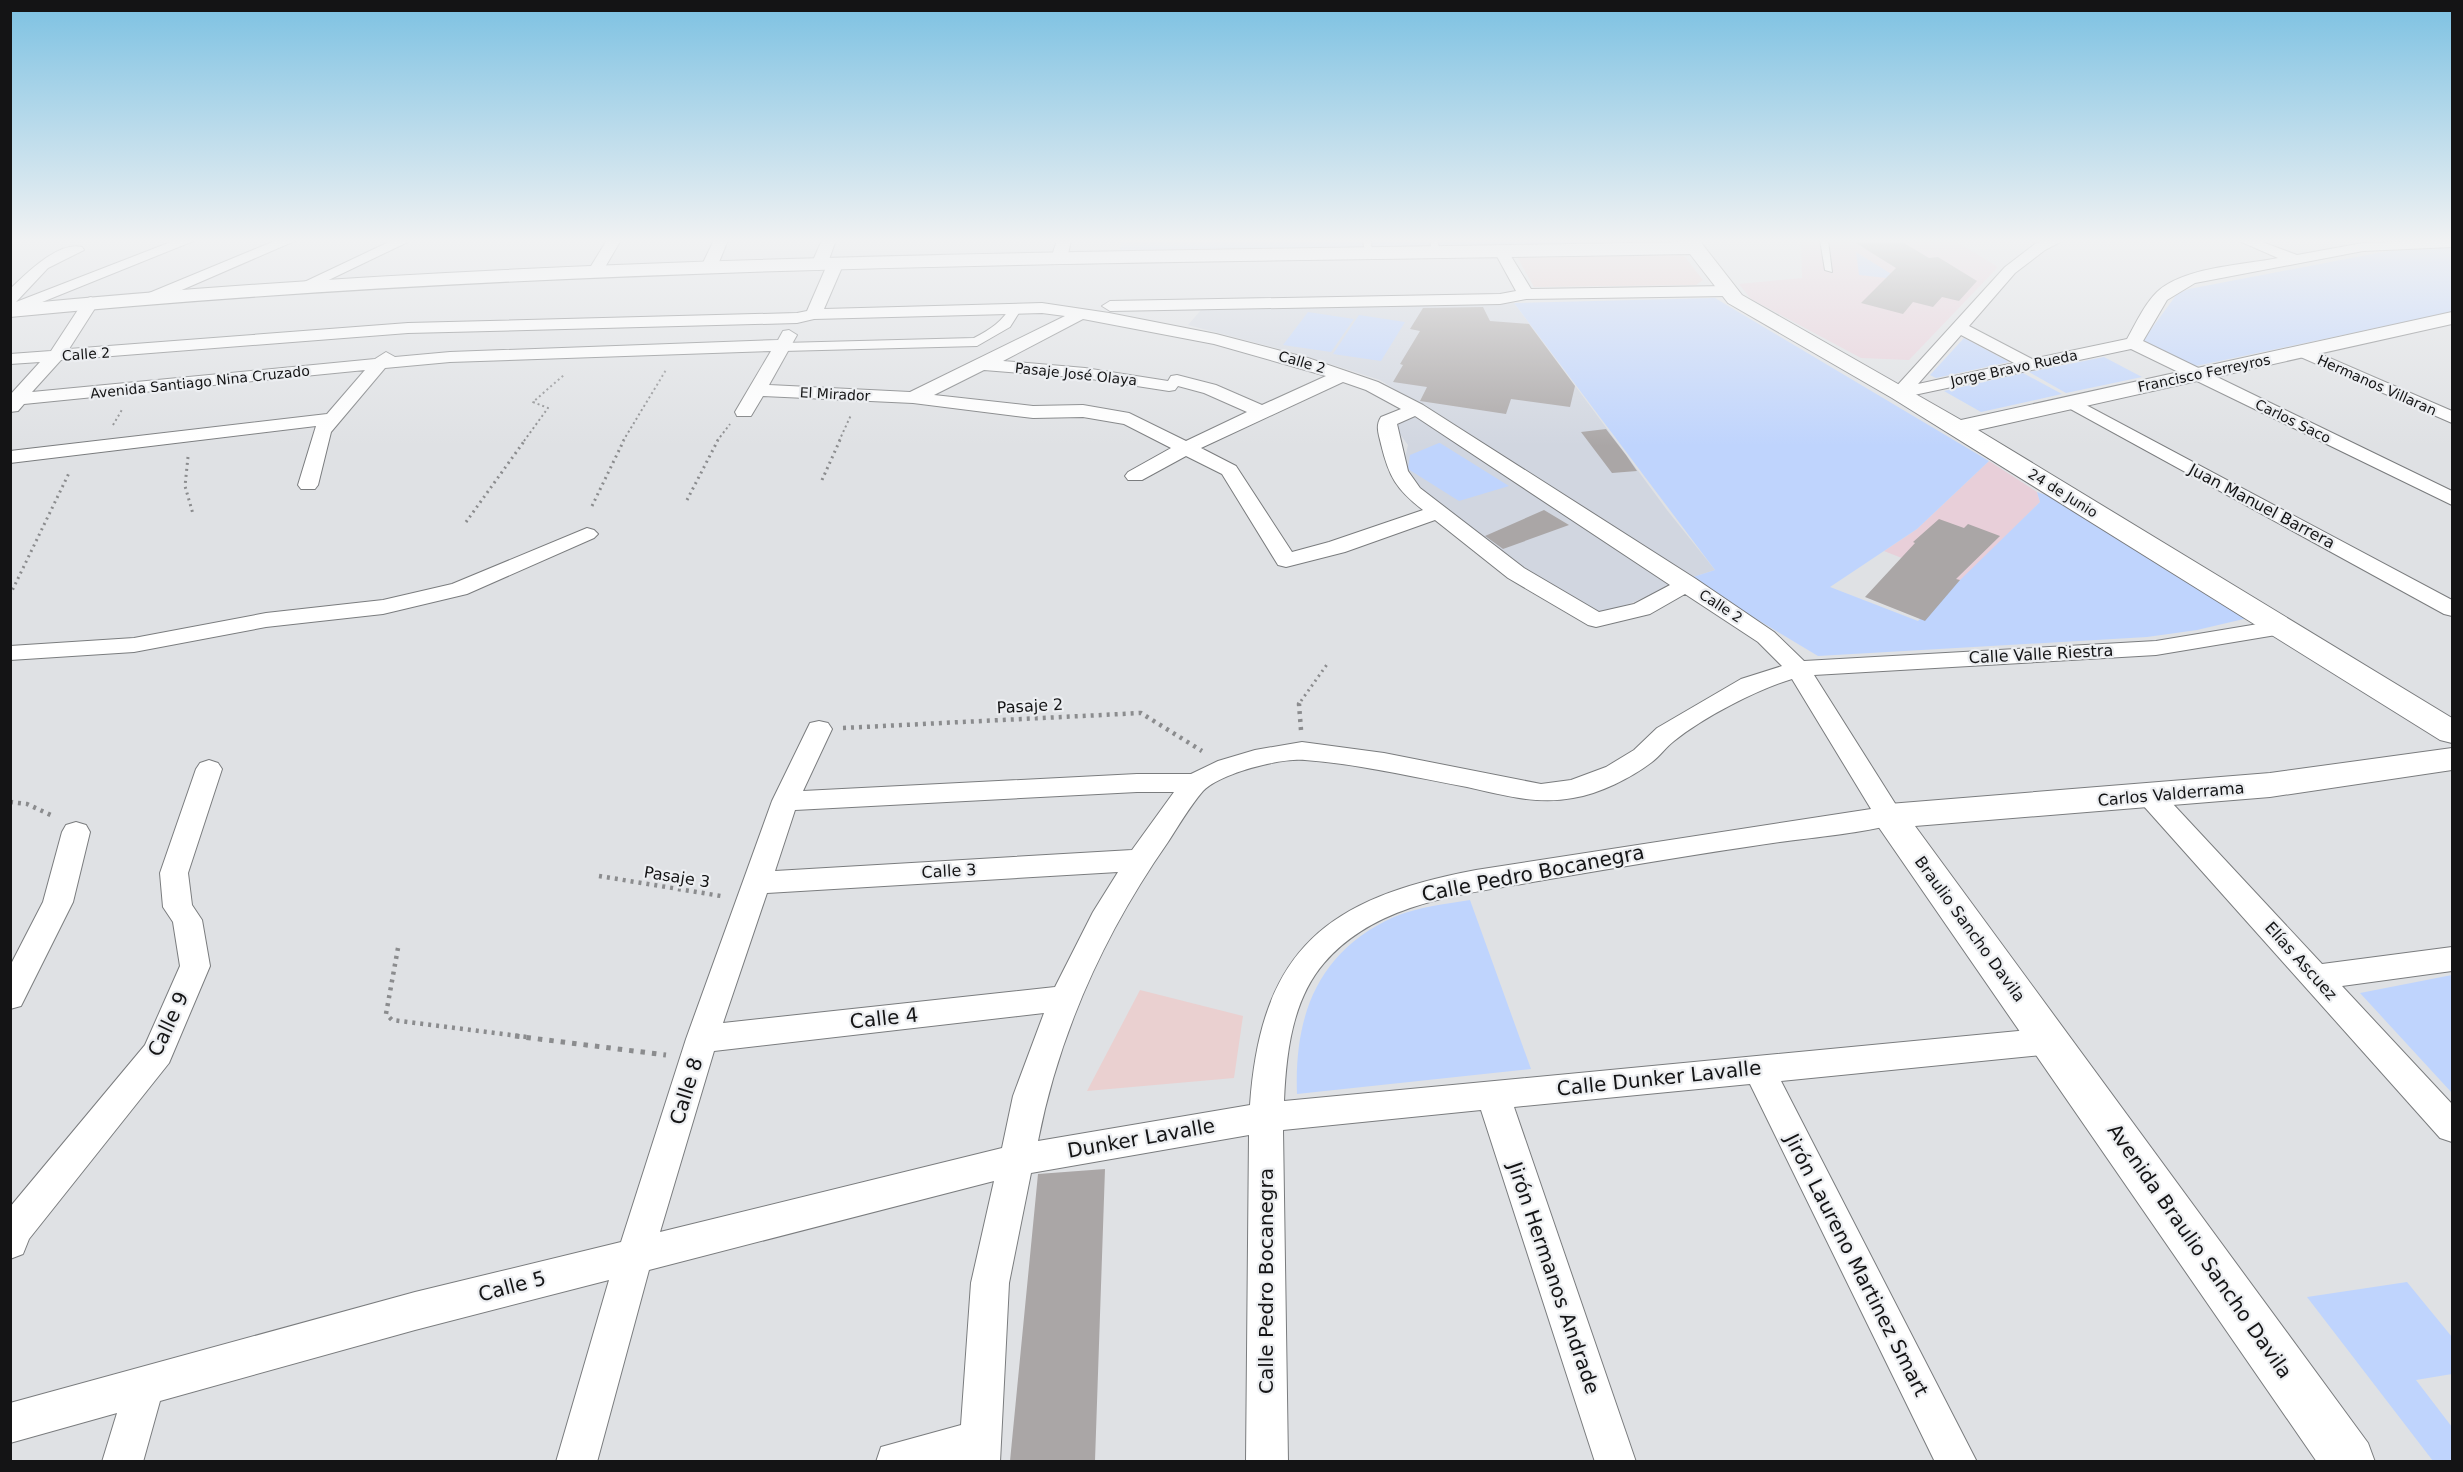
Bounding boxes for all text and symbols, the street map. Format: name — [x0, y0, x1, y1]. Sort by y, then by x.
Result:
street label: Calle 2 — [61, 344, 111, 364]
street label: Jorge Bravo Rueda — [1948, 347, 2079, 389]
street label: Calle 2 — [1277, 348, 1327, 376]
street label: Francisco Ferreyros — [2136, 351, 2272, 395]
street label: Hermanos Villaran — [2315, 352, 2439, 418]
street label: Pasaje José Olaya — [1014, 360, 1138, 388]
street label: Avenida Santiago Nina Cruzado — [89, 363, 311, 401]
street label: El Mirador — [799, 384, 871, 404]
street label: Carlos Saco — [2253, 396, 2333, 446]
street label: Juan Manuel Barrera — [2185, 459, 2338, 553]
street label: 24 de Junio — [2025, 465, 2101, 521]
street label: Calle 2 — [1696, 586, 1746, 626]
street label: Calle Valle Riestra — [1968, 641, 2114, 667]
street label: Pasaje 2 — [996, 695, 1064, 717]
street label: Carlos Valderrama — [2097, 778, 2245, 810]
street label: Calle Pedro Bocanegra — [1420, 840, 1646, 906]
street label: Braulio Sancho Davila — [1911, 852, 2029, 1006]
street label: Calle 3 — [921, 860, 977, 882]
street label: Pasaje 3 — [643, 862, 711, 892]
street label: Elías Ascuez — [2261, 918, 2341, 1004]
street label: Calle 9 — [143, 988, 193, 1060]
street label: Calle 4 — [849, 1002, 919, 1034]
street label: Calle 8 — [664, 1055, 708, 1127]
street label: Calle Dunker Lavalle — [1556, 1055, 1762, 1101]
street label: Dunker Lavalle — [1065, 1113, 1217, 1163]
street label: Avenida Braulio Sancho Davila — [2103, 1119, 2297, 1383]
street label: Jirón Laureno Martinez Smart — [1779, 1128, 1934, 1400]
street label: Jirón Hermanos Andrade — [1502, 1157, 1605, 1397]
street label: Calle Pedro Bocanegra — [1254, 1168, 1278, 1394]
street label: Calle 5 — [476, 1266, 548, 1306]

